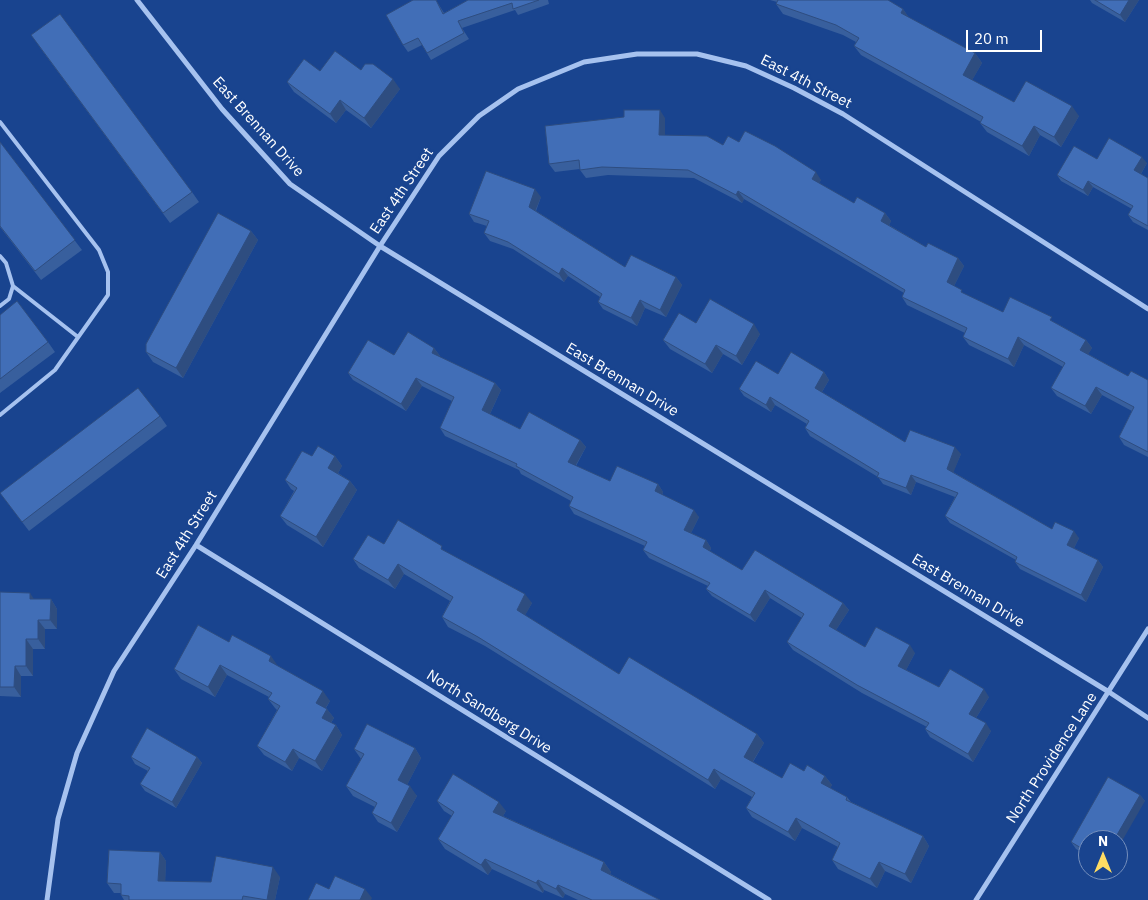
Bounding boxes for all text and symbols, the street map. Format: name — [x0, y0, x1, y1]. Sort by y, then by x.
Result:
scale bar — [968, 20, 1044, 52]
text: 20 m — [974, 29, 1009, 48]
street label: East 4th Street — [757, 51, 855, 113]
street label: East Brennan Drive — [208, 73, 308, 181]
street label: East 4th Street — [367, 144, 437, 238]
street label: East Brennan Drive — [562, 339, 682, 421]
street label: East 4th Street — [153, 488, 221, 582]
street label: East Brennan Drive — [908, 550, 1028, 632]
street label: North Sandberg Drive — [423, 666, 555, 758]
street label: North Providence Lane — [1003, 689, 1101, 827]
north arrow — [1078, 830, 1128, 880]
text: N — [1098, 832, 1108, 850]

